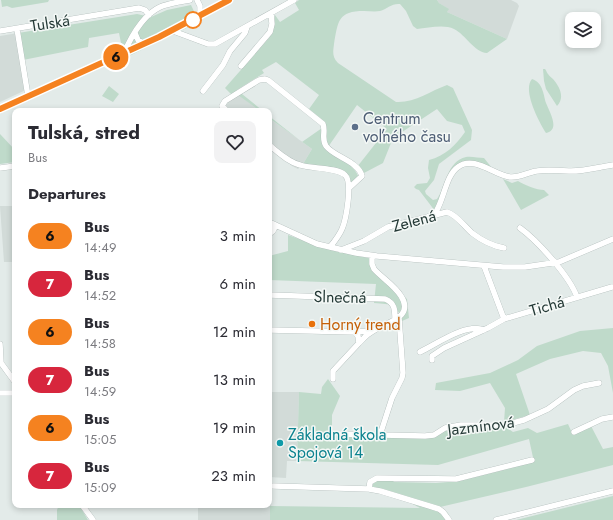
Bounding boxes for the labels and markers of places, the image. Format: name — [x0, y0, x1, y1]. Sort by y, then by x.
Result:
unlabelled marker — [184, 11, 202, 29]
place label: Centrum voľného času — [363, 107, 451, 148]
marker: Centrum voľného času — [350, 122, 360, 132]
place label: Horný trend — [320, 313, 401, 336]
marker: Horný trend — [307, 319, 317, 329]
place label: Základná škola Spojová 14 — [288, 423, 386, 464]
marker: Základná škola Spojová 14 — [275, 438, 285, 448]

